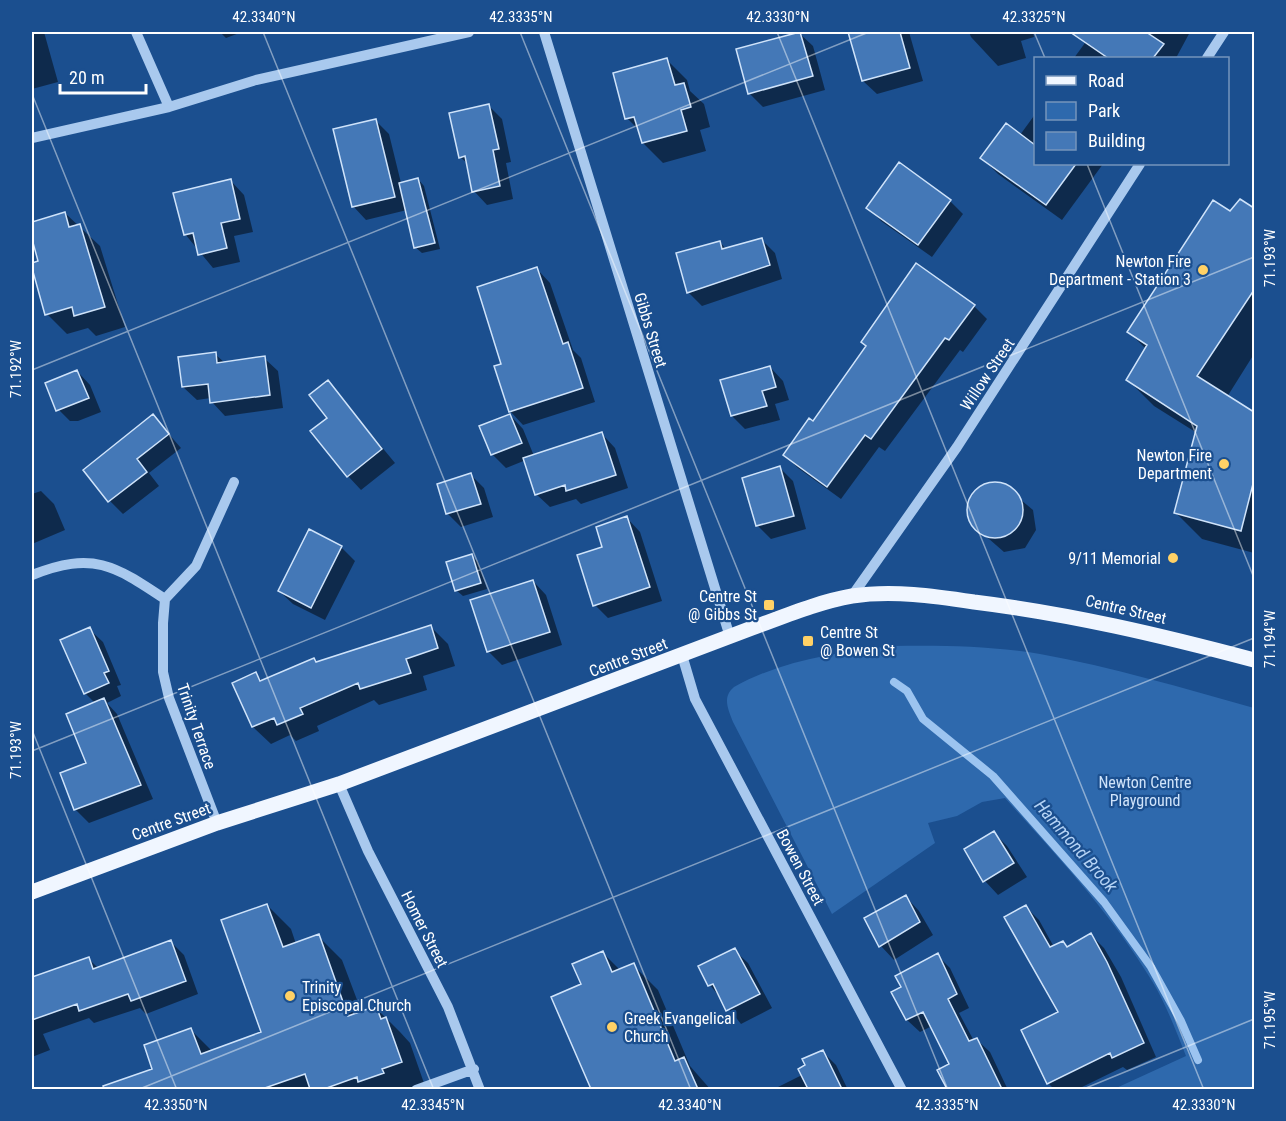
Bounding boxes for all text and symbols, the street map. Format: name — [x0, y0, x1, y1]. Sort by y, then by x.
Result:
text: 42.3340°N — [232, 8, 296, 26]
text: 42.3335°N — [489, 8, 553, 26]
text: 42.3330°N — [746, 8, 810, 26]
text: 42.3325°N — [1002, 8, 1066, 26]
scale bar — [60, 57, 146, 95]
legend — [1034, 57, 1229, 165]
text: 20 m — [69, 67, 104, 88]
text: Road — [1088, 70, 1124, 91]
text: Park — [1088, 100, 1120, 121]
text: Building — [1088, 130, 1145, 151]
text: 71.193°W — [1261, 228, 1279, 287]
place label: Newton Fire Department - Station 3 — [1049, 252, 1191, 289]
marker: Newton Fire Department - Station 3 — [1196, 263, 1210, 277]
street label: Gibbs Street — [630, 290, 671, 370]
street label: Willow Street — [956, 334, 1019, 414]
text: 71.192°W — [7, 339, 25, 398]
place label: Newton Fire Department — [1137, 446, 1212, 483]
marker: Newton Fire Department — [1217, 457, 1231, 471]
place label: 9/11 Memorial — [1068, 549, 1161, 568]
marker: 9/11 Memorial — [1166, 551, 1180, 565]
place label: Centre St @ Gibbs St — [688, 587, 757, 624]
street label: Centre Street — [1084, 591, 1168, 628]
marker: Centre St @ Gibbs St — [762, 598, 776, 612]
text: 71.194°W — [1261, 609, 1279, 668]
place label: Centre St @ Bowen St — [820, 623, 895, 660]
street label: Centre Street — [586, 634, 670, 681]
marker: Centre St @ Bowen St — [801, 634, 815, 648]
street label: Trinity Terrace — [173, 681, 220, 772]
text: 71.193°W — [7, 720, 25, 779]
park label: Newton Centre Playground — [1098, 773, 1192, 810]
water label: Hammond Brook — [1031, 795, 1123, 897]
street label: Centre Street — [129, 798, 213, 844]
street label: Bowen Street — [773, 826, 829, 909]
street label: Homer Street — [397, 888, 452, 971]
place label: Trinity Episcopal Church — [302, 978, 412, 1015]
marker: Trinity Episcopal Church — [283, 989, 297, 1003]
text: 71.195°W — [1261, 990, 1279, 1049]
place label: Greek Evangelical Church — [624, 1009, 735, 1046]
marker: Greek Evangelical Church — [605, 1020, 619, 1034]
text: 42.3350°N — [144, 1096, 208, 1114]
text: 42.3345°N — [401, 1096, 465, 1114]
text: 42.3340°N — [658, 1096, 722, 1114]
text: 42.3335°N — [915, 1096, 979, 1114]
text: 42.3330°N — [1172, 1096, 1236, 1114]

